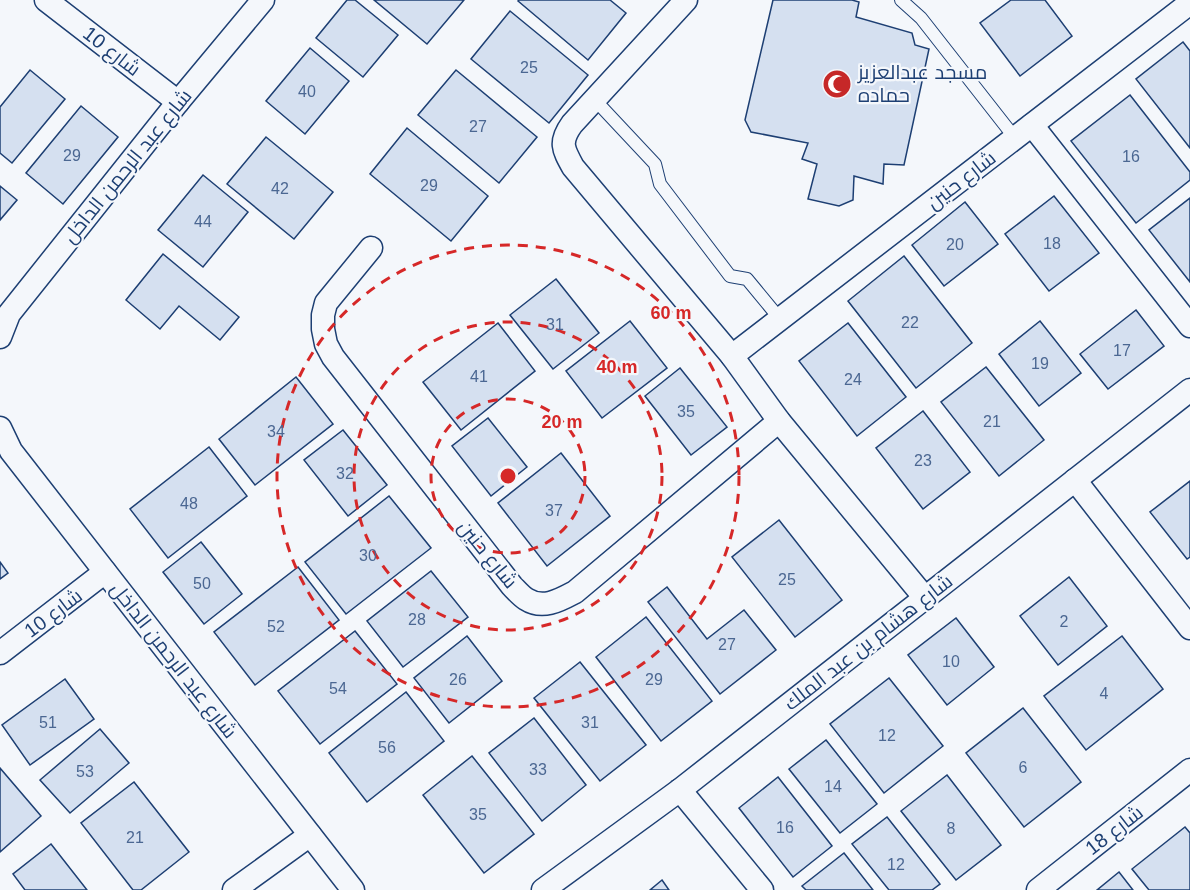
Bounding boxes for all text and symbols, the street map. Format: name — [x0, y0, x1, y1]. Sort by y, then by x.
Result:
street label: شارع 10 — [77, 22, 145, 83]
house number: 25 — [520, 59, 538, 76]
place label: مسجد عبدالعزيز حماده — [857, 61, 987, 106]
mosque icon: مسجد عبدالعزيز حماده — [821, 68, 853, 100]
house number: 40 — [298, 83, 316, 100]
street label: شارع عبد الرحمن الداخل — [58, 85, 198, 249]
house number: 27 — [469, 118, 487, 135]
street label: شارع حنين — [922, 146, 1002, 216]
house number: 29 — [63, 147, 81, 164]
house number: 16 — [1122, 148, 1140, 165]
house number: 29 — [420, 177, 438, 194]
house number: 42 — [271, 180, 289, 197]
house number: 44 — [194, 213, 212, 230]
house number: 18 — [1043, 235, 1061, 252]
house number: 20 — [946, 236, 964, 253]
text: 60 m — [650, 303, 692, 323]
house number: 22 — [901, 314, 919, 331]
house number: 31 — [546, 316, 564, 333]
house number: 17 — [1113, 342, 1131, 359]
house number: 19 — [1031, 355, 1049, 372]
text: 40 m — [596, 357, 638, 377]
house number: 41 — [470, 368, 488, 385]
house number: 24 — [844, 371, 862, 388]
house number: 35 — [677, 403, 695, 420]
text: 20 m — [541, 412, 583, 432]
house number: 21 — [983, 413, 1001, 430]
house number: 34 — [267, 423, 285, 440]
house number: 23 — [914, 452, 932, 469]
house number: 32 — [336, 465, 354, 482]
centre of rings — [498, 466, 518, 486]
house number: 48 — [180, 495, 198, 512]
house number: 37 — [545, 502, 563, 519]
street label: شارع حنين — [452, 516, 522, 594]
house number: 30 — [359, 547, 377, 564]
street label: شارع هشام بن عبد الملك — [780, 570, 958, 717]
house number: 25 — [778, 571, 796, 588]
house number: 50 — [193, 575, 211, 592]
street label: شارع عبد الرحمن الداخل — [104, 578, 242, 744]
street label: شارع 10 — [20, 584, 88, 644]
house number: 28 — [408, 611, 426, 628]
house number: 2 — [1060, 613, 1069, 630]
house number: 52 — [267, 618, 285, 635]
house number: 27 — [718, 636, 736, 653]
house number: 10 — [942, 653, 960, 670]
house number: 26 — [449, 671, 467, 688]
house number: 29 — [645, 671, 663, 688]
house number: 54 — [329, 680, 347, 697]
house number: 4 — [1100, 685, 1109, 702]
house number: 51 — [39, 714, 57, 731]
house number: 31 — [581, 714, 599, 731]
house number: 12 — [878, 727, 896, 744]
house number: 56 — [378, 739, 396, 756]
house number: 6 — [1019, 759, 1028, 776]
house number: 33 — [529, 761, 547, 778]
house number: 53 — [76, 763, 94, 780]
house number: 14 — [824, 778, 842, 795]
street label: شارع 18 — [1081, 801, 1149, 862]
house number: 35 — [469, 806, 487, 823]
house number: 16 — [776, 819, 794, 836]
house number: 8 — [947, 820, 956, 837]
house number: 21 — [126, 829, 144, 846]
house number: 12 — [887, 856, 905, 873]

